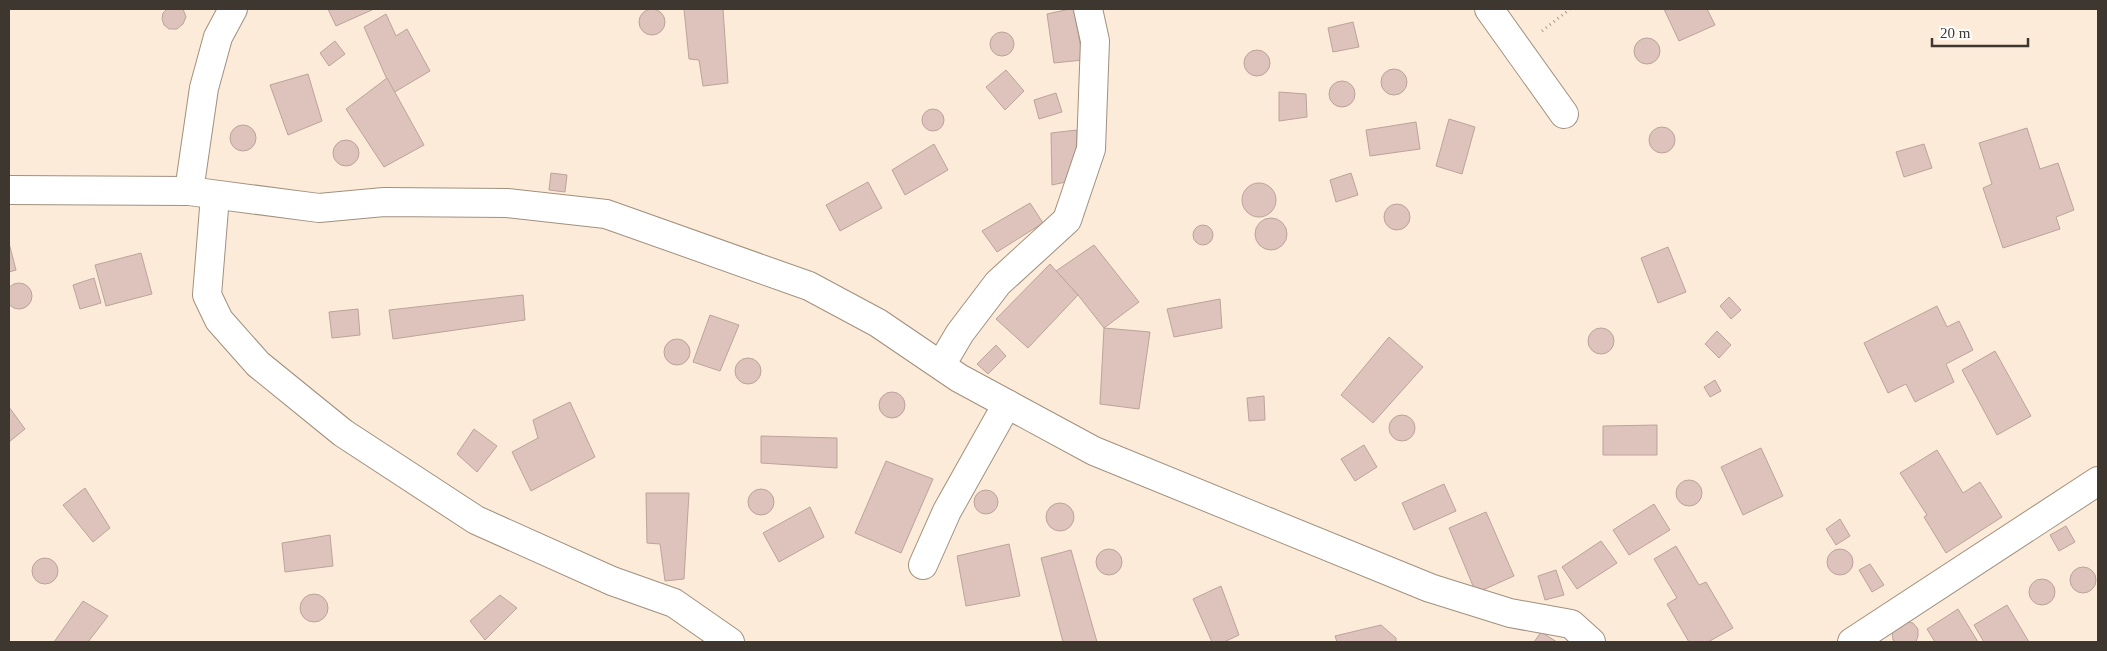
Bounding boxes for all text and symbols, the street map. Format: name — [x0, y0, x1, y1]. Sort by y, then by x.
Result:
scale bar — [1932, 15, 2028, 47]
text: 20 m — [1940, 25, 1971, 41]

